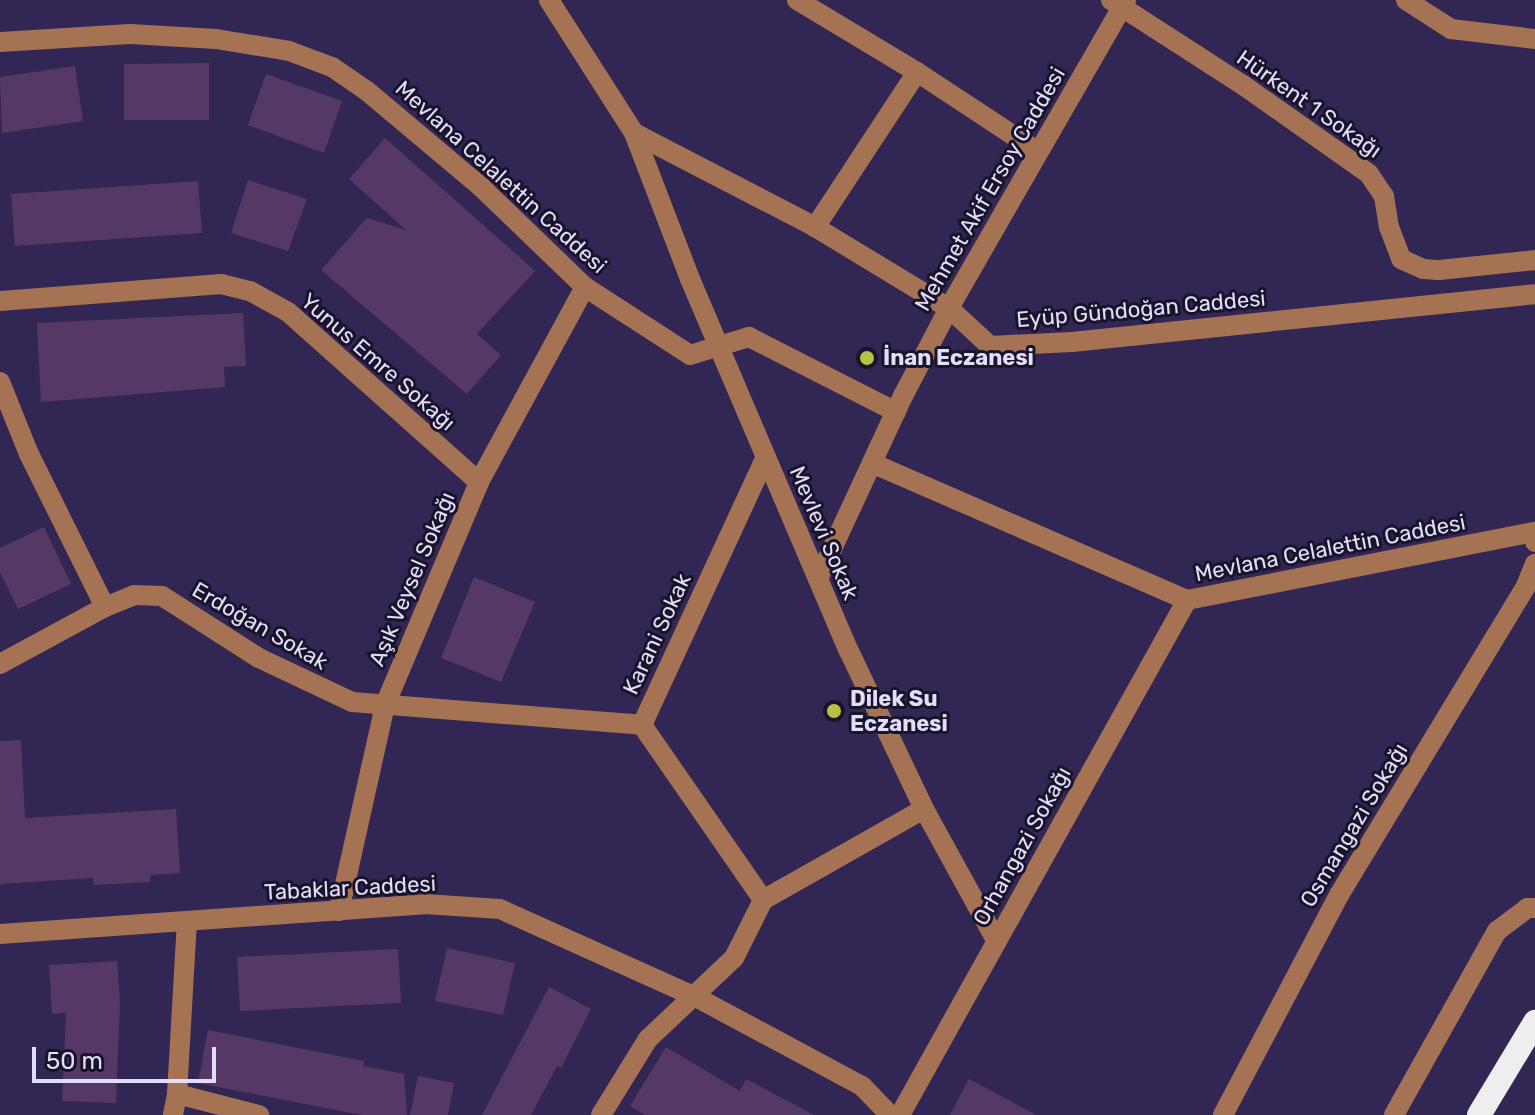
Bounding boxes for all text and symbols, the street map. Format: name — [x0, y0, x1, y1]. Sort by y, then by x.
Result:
street label: Hürkent 1 Sokağı — [1232, 44, 1386, 164]
street label: Mehmet Akif Ersoy Caddesi — [909, 62, 1071, 316]
street label: Mevlana Celalettin Caddesi — [390, 75, 612, 279]
street label: Eyüp Gündoğan Caddesi — [1015, 285, 1267, 333]
street label: Yunus Emre Sokağı — [295, 288, 461, 436]
place label: İnan Eczanesi — [883, 345, 1034, 371]
marker: İnan Eczanesi — [858, 349, 876, 367]
street label: Mevlevi Sokak — [784, 462, 864, 604]
street label: Aşık Veysel Sokağı — [363, 488, 461, 670]
street label: Mevlana Celalettin Caddesi — [1192, 509, 1468, 587]
street label: Karani Sokak — [617, 569, 697, 699]
street label: Erdoğan Sokak — [188, 577, 332, 675]
place label: Dilek Su Eczanesi — [850, 685, 948, 736]
marker: Dilek Su Eczanesi — [825, 702, 843, 720]
street label: Osmangazi Sokağı — [1295, 738, 1413, 912]
street label: Orhangazi Sokağı — [967, 762, 1077, 930]
street label: Tabaklar Caddesi — [263, 870, 437, 906]
scale bar — [36, 1031, 220, 1081]
text: 50 m — [46, 1047, 103, 1075]

